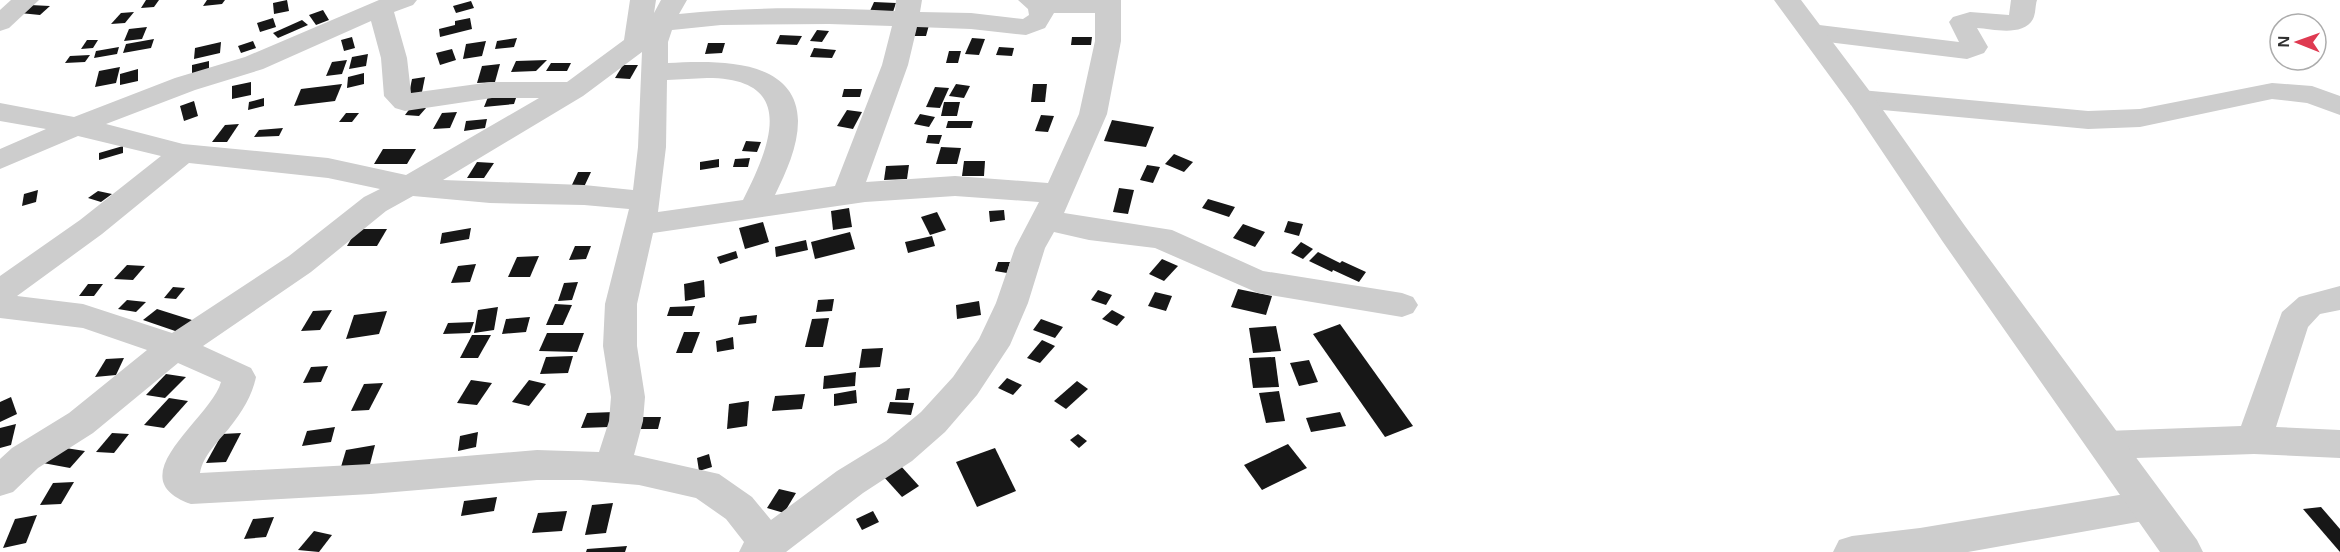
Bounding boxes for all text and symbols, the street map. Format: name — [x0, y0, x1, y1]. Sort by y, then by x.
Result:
north arrow — [2268, 12, 2328, 72]
text: N — [2275, 36, 2292, 48]

